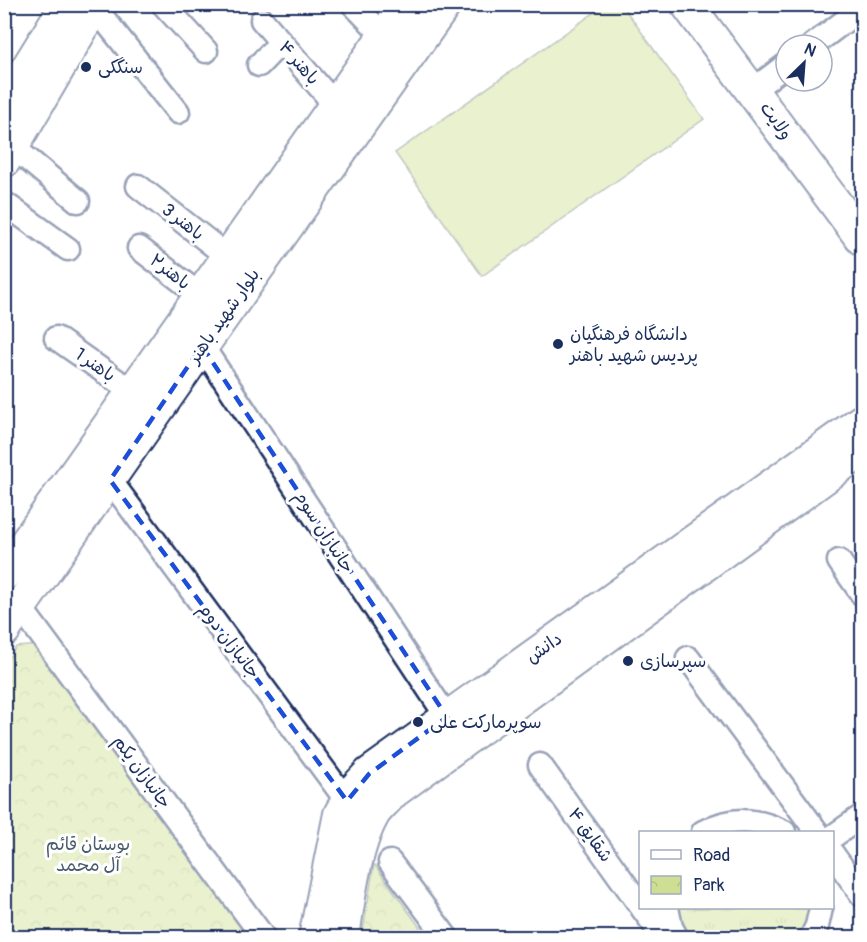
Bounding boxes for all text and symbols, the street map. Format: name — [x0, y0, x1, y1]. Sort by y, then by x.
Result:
north arrow — [774, 33, 834, 93]
street label: باهنر ۴ — [274, 36, 324, 90]
text: N — [801, 39, 819, 62]
place label: سنگکی — [98, 56, 143, 79]
marker: سنگکی — [79, 60, 93, 74]
street label: ولایت — [755, 97, 797, 145]
street label: باهنر 3 — [157, 198, 209, 246]
street label: باهنر۲ — [145, 249, 195, 295]
street label: بلوار شهید باهنر — [182, 264, 265, 370]
place label: دانشگاه فرهنگیان پردیس شهید باهنر — [568, 323, 698, 367]
marker: دانشگاه فرهنگیان پردیس شهید باهنر — [551, 337, 565, 351]
street label: باهنر 1 — [70, 343, 120, 387]
street label: جانبازان سوم — [287, 486, 359, 579]
street label: جانبازان دوم — [191, 599, 265, 685]
street label: دانش — [521, 627, 567, 669]
place label: سپرسازی — [640, 650, 706, 673]
marker: سپرسازی — [621, 654, 635, 668]
place label: سوپرمارکت علی — [430, 711, 542, 734]
marker: سوپرمارکت علی — [411, 715, 425, 729]
street label: جانبازان یکم — [106, 731, 176, 814]
street label: شقایق ۴ — [563, 803, 617, 867]
legend — [639, 831, 834, 909]
park label: بوستان قائم آل محمد — [46, 833, 130, 877]
text: Road — [693, 844, 730, 867]
text: Park — [693, 874, 725, 897]

